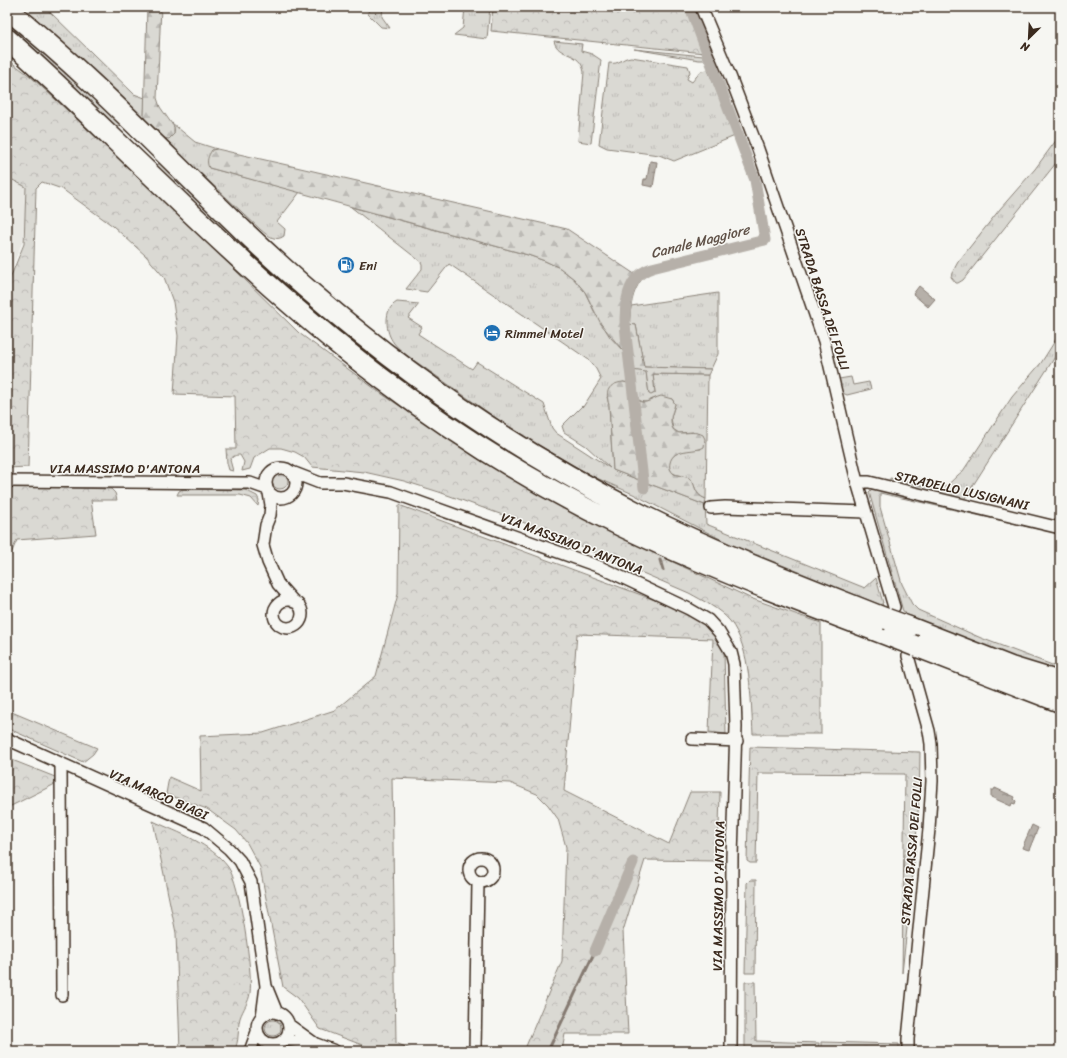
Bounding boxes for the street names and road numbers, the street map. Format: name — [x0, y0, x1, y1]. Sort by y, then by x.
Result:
street label: STRADA BASSA DEI FOLLI — [789, 225, 856, 373]
street label: VIA MASSIMO D'ANTONA — [50, 457, 200, 480]
street label: STRADELLO LUSIGNANI — [893, 464, 1032, 517]
street label: VIA MASSIMO D'ANTONA — [497, 506, 646, 581]
street label: VIA MARCO BIAGI — [106, 762, 213, 827]
street label: STRADA BASSA DEI FOLLI — [894, 776, 929, 926]
street label: VIA MASSIMO D'ANTONA — [706, 821, 731, 971]

